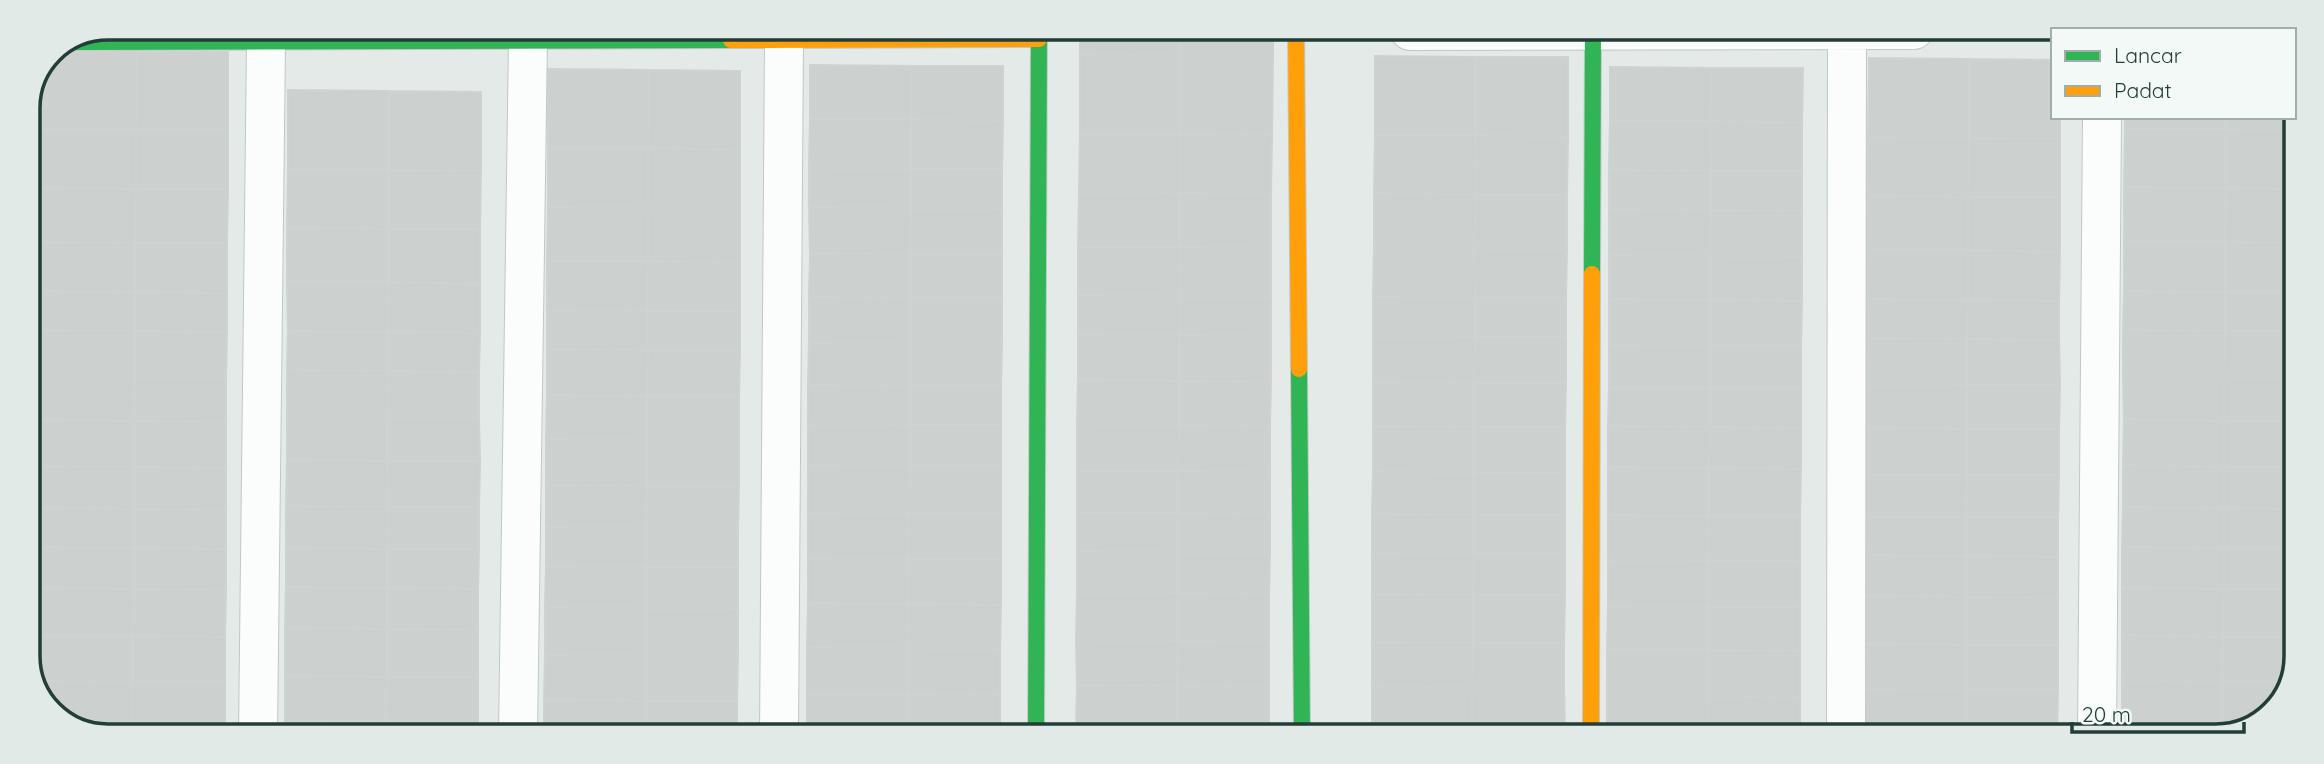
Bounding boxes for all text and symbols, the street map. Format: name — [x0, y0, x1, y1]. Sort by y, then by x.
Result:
legend — [2051, 28, 2296, 119]
text: Lancar — [2114, 42, 2182, 68]
text: Padat — [2114, 77, 2172, 103]
scale bar — [2072, 690, 2244, 734]
text: 20 m — [2082, 701, 2131, 727]

